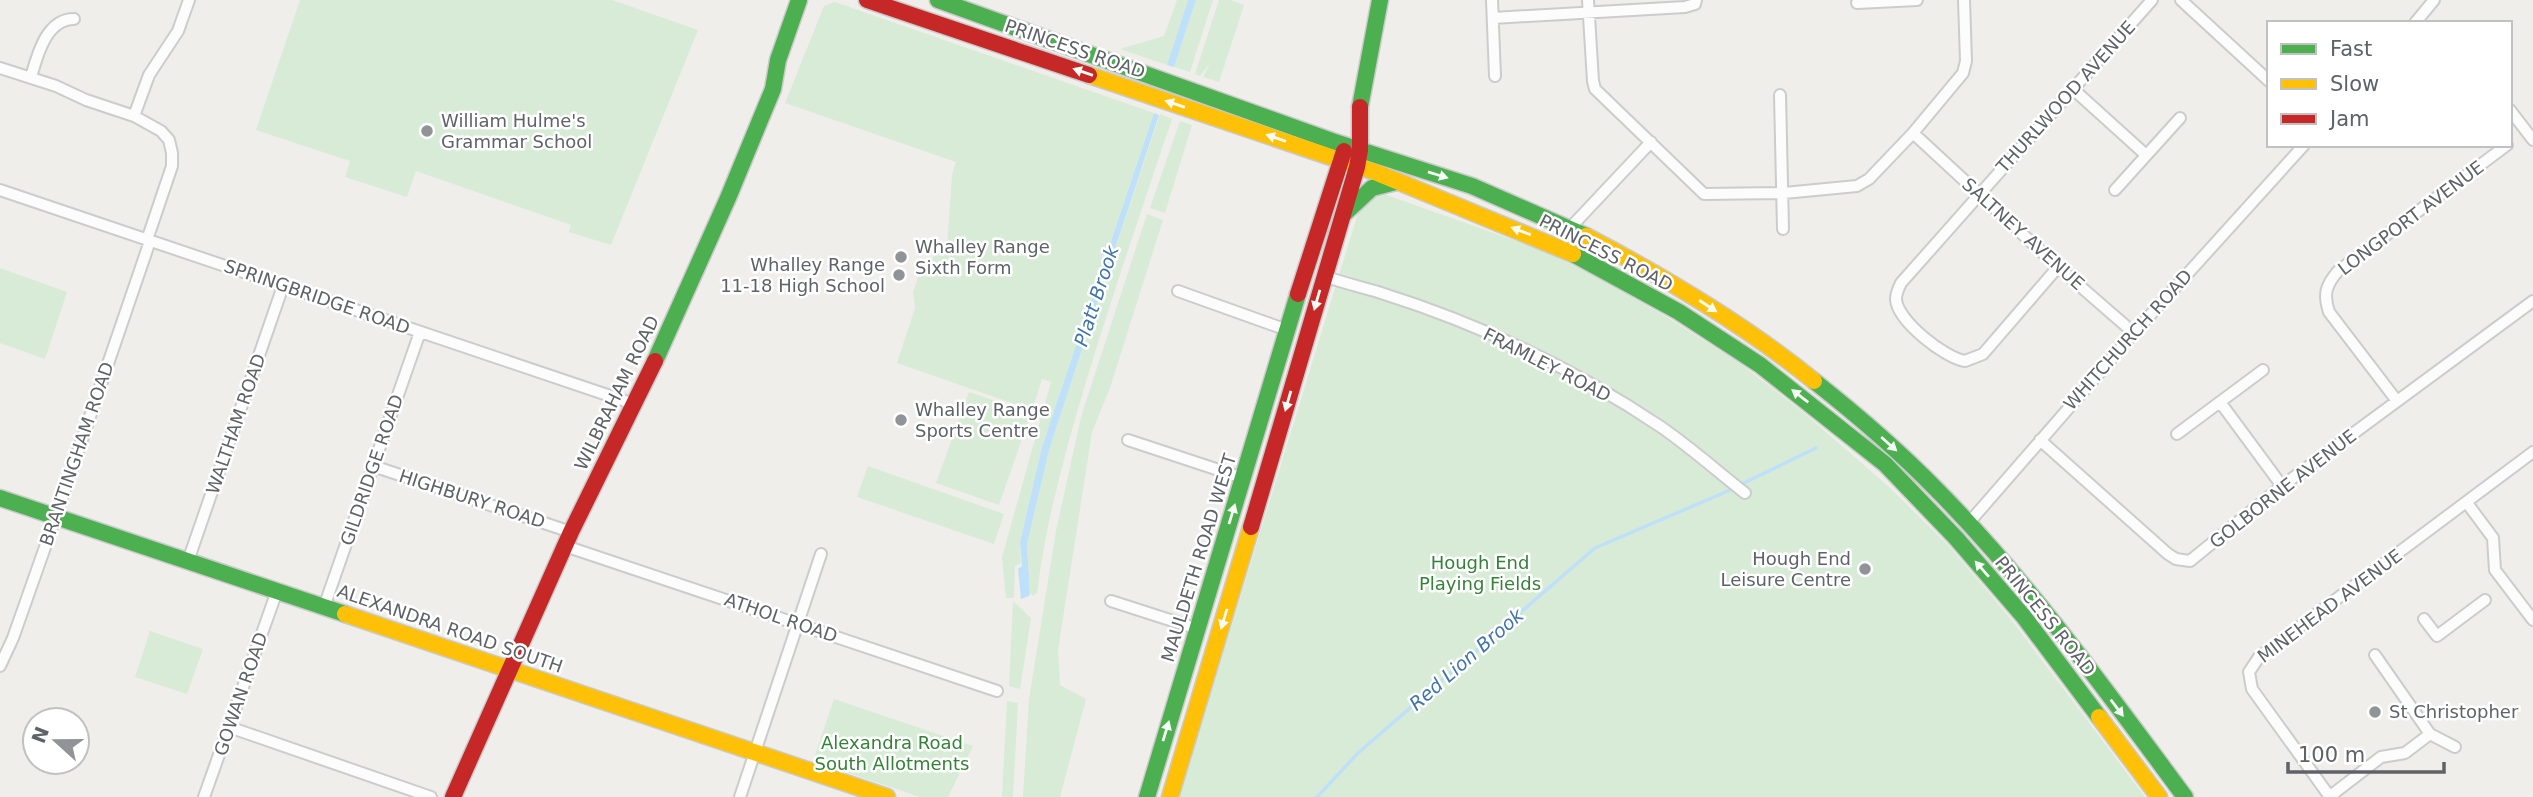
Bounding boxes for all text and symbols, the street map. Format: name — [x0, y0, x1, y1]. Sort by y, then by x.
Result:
street label: PRINCESS ROAD — [1002, 15, 1148, 82]
street label: THURLWOOD AVENUE — [1991, 16, 2139, 178]
legend — [2267, 21, 2512, 147]
text: Fast — [2330, 37, 2372, 61]
one-way arrow — [1072, 66, 1093, 77]
text: Slow — [2330, 72, 2379, 96]
one-way arrow — [1164, 98, 1185, 109]
text: Jam — [2328, 107, 2370, 131]
place label: William Hulme's Grammar School — [441, 110, 592, 152]
marker: William Hulme's Grammar School — [419, 123, 435, 139]
one-way arrow — [1265, 133, 1286, 143]
street label: LONGPORT AVENUE — [2334, 156, 2488, 279]
one-way arrow — [1427, 171, 1448, 181]
street label: SALTNEY AVENUE — [1958, 173, 2089, 294]
street label: PRINCESS ROAD — [1536, 210, 1677, 295]
one-way arrow — [1510, 226, 1531, 237]
place label: Whalley Range Sixth Form — [915, 236, 1050, 278]
water label: Platt Brook — [1069, 242, 1123, 349]
marker: Whalley Range Sixth Form — [893, 249, 909, 265]
place label: Whalley Range 11-18 High School — [720, 254, 885, 296]
street label: SPRINGBRIDGE ROAD — [222, 255, 413, 338]
street label: WHITCHURCH ROAD — [2059, 265, 2196, 414]
marker: Whalley Range 11-18 High School — [891, 267, 907, 283]
one-way arrow — [1312, 290, 1322, 311]
one-way arrow — [1698, 300, 1717, 313]
street label: WILBRAHAM ROAD — [570, 312, 663, 473]
street label: FRAMLEY ROAD — [1480, 323, 1615, 406]
street label: WALTHAM ROAD — [202, 351, 269, 497]
street label: BRANTINGHAM ROAD — [35, 359, 118, 549]
one-way arrow — [1791, 390, 1809, 404]
one-way arrow — [1283, 391, 1293, 412]
street label: GILDRIDGE ROAD — [336, 392, 407, 548]
place label: Whalley Range Sports Centre — [915, 399, 1050, 441]
marker: Whalley Range Sports Centre — [893, 412, 909, 428]
street label: GOLBORNE AVENUE — [2205, 425, 2360, 552]
one-way arrow — [1880, 435, 1897, 451]
street label: MAULDETH ROAD WEST — [1157, 450, 1240, 664]
street label: HIGHBURY ROAD — [396, 465, 548, 532]
one-way arrow — [1228, 503, 1238, 524]
street label: MINEHEAD AVENUE — [2253, 544, 2406, 667]
place label: Hough End Leisure Centre — [1720, 548, 1851, 590]
park label: Hough End Playing Fields — [1419, 552, 1541, 594]
street label: PRINCESS ROAD — [1991, 552, 2100, 679]
one-way arrow — [1974, 560, 1990, 578]
marker: Hough End Leisure Centre — [1857, 561, 1873, 577]
street label: ALEXANDRA ROAD SOUTH — [335, 580, 566, 677]
street label: ATHOL ROAD — [722, 588, 840, 647]
water label: Red Lion Brook — [1405, 603, 1528, 714]
one-way arrow — [1218, 609, 1228, 630]
street label: GOWAN ROAD — [210, 629, 271, 758]
one-way arrow — [2110, 699, 2124, 717]
place label: St Christopher — [2389, 701, 2519, 722]
marker: St Christopher — [2367, 704, 2383, 720]
north arrow — [21, 706, 91, 776]
one-way arrow — [1161, 721, 1171, 742]
text: N — [27, 724, 53, 746]
scale bar — [2288, 730, 2444, 774]
park label: Alexandra Road South Allotments — [815, 732, 969, 774]
text: 100 m — [2298, 743, 2365, 767]

